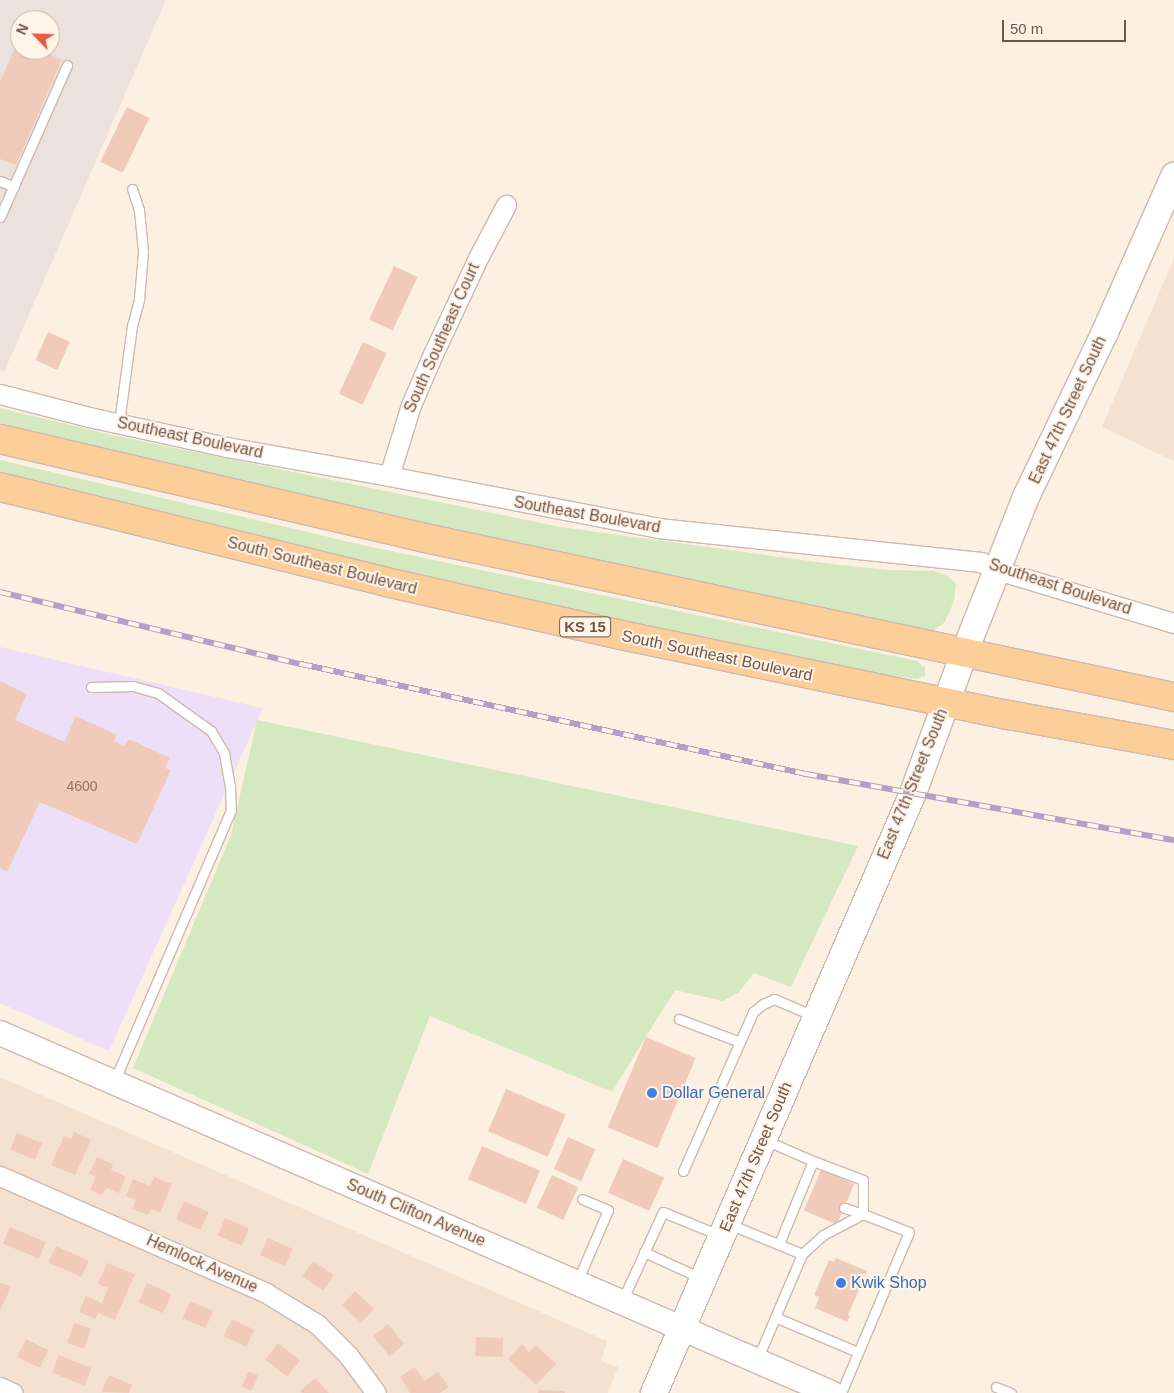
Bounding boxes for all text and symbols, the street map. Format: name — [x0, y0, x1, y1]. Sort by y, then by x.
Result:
north arrow — [10, 10, 60, 60]
scale bar — [1004, 10, 1128, 42]
text: 50 m — [1010, 20, 1043, 37]
text: N — [13, 21, 32, 37]
street label: South Southeast Court — [400, 260, 484, 416]
street label: East 47th Street South — [1025, 333, 1111, 487]
street label: Southeast Boulevard — [115, 413, 265, 463]
street label: Southeast Boulevard — [512, 493, 662, 537]
street label: South Southeast Boulevard — [225, 533, 419, 599]
street label: Southeast Boulevard — [986, 555, 1134, 619]
road number: KS 15 — [559, 614, 611, 640]
street label: South Southeast Boulevard — [620, 626, 814, 686]
street label: East 47th Street South — [874, 706, 952, 862]
house number: 4600 — [66, 778, 98, 794]
street label: East 47th Street South — [716, 1079, 796, 1235]
place label: Dollar General — [662, 1083, 765, 1103]
marker: Dollar General — [646, 1087, 658, 1099]
street label: South Clifton Avenue — [343, 1175, 489, 1251]
street label: Hemlock Avenue — [143, 1231, 261, 1297]
place label: Kwik Shop — [851, 1273, 927, 1293]
marker: Kwik Shop — [835, 1277, 847, 1289]

